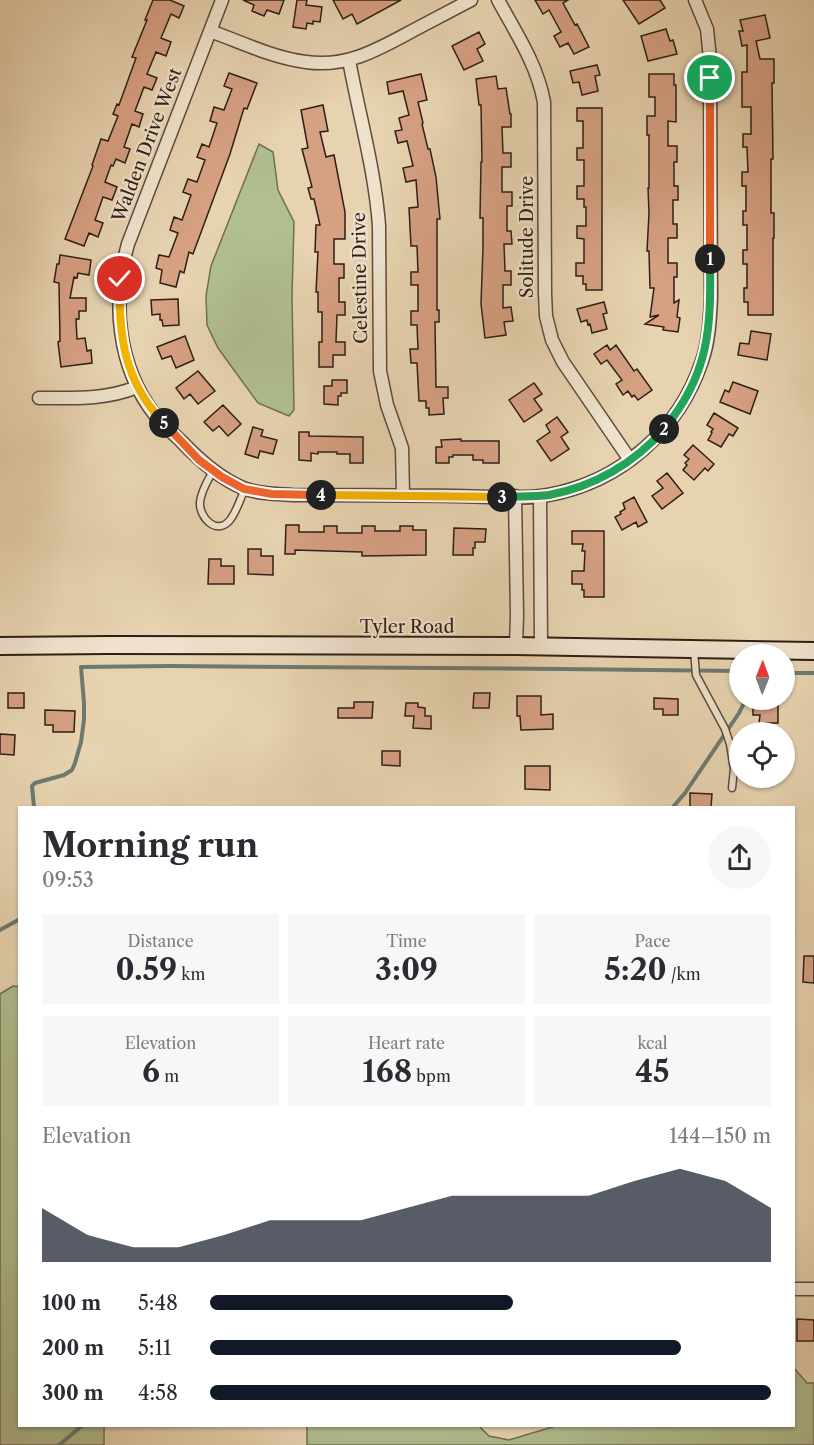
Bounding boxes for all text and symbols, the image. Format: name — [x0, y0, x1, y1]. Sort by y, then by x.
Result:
pin — [684, 52, 735, 103]
icon: arrive — [693, 61, 726, 94]
street label: Walden Drive West — [107, 64, 187, 226]
street label: Solitude Drive — [516, 176, 538, 298]
street label: Celestine Drive — [348, 212, 372, 344]
pin: 1 — [695, 244, 725, 274]
text: 1 — [706, 249, 714, 269]
pin — [94, 253, 145, 304]
icon: check — [103, 262, 136, 295]
pin: 5 — [149, 408, 179, 438]
text: 5 — [160, 413, 168, 433]
pin: 2 — [649, 414, 679, 444]
text: 2 — [659, 419, 669, 439]
pin: 4 — [306, 480, 336, 510]
pin: 3 — [487, 482, 517, 512]
text: 4 — [316, 485, 326, 505]
text: 3 — [497, 487, 507, 507]
street label: Tyler Road — [360, 616, 454, 638]
north arrow — [729, 644, 795, 710]
map controls — [729, 644, 795, 788]
button: locate — [729, 722, 795, 788]
text: Morning run — [42, 825, 258, 866]
button: share — [708, 826, 771, 889]
text: 09:53 — [42, 868, 94, 892]
text: Distance — [127, 931, 194, 951]
text: Time — [386, 931, 427, 951]
text: Pace — [634, 931, 671, 951]
text: 0.59 — [116, 951, 177, 988]
text: 3:09 — [375, 951, 438, 988]
text: 5:20 — [604, 951, 667, 988]
text: km — [177, 964, 205, 984]
text: /km — [667, 964, 701, 984]
text: Elevation — [125, 1033, 196, 1053]
text: Heart rate — [368, 1033, 445, 1053]
text: kcal — [637, 1033, 668, 1053]
text: 6 — [142, 1053, 160, 1090]
text: 168 — [362, 1053, 412, 1090]
text: 45 — [635, 1053, 670, 1090]
text: m — [160, 1066, 179, 1086]
text: bpm — [412, 1066, 451, 1086]
text: Elevation — [42, 1124, 131, 1148]
text: 144–150 m — [669, 1124, 771, 1148]
text: 100 m — [42, 1291, 101, 1315]
text: 5:48 — [138, 1291, 178, 1315]
text: 200 m — [42, 1336, 104, 1360]
text: 5:11 — [138, 1336, 171, 1360]
text: 300 m — [42, 1381, 104, 1405]
text: 4:58 — [138, 1381, 178, 1405]

